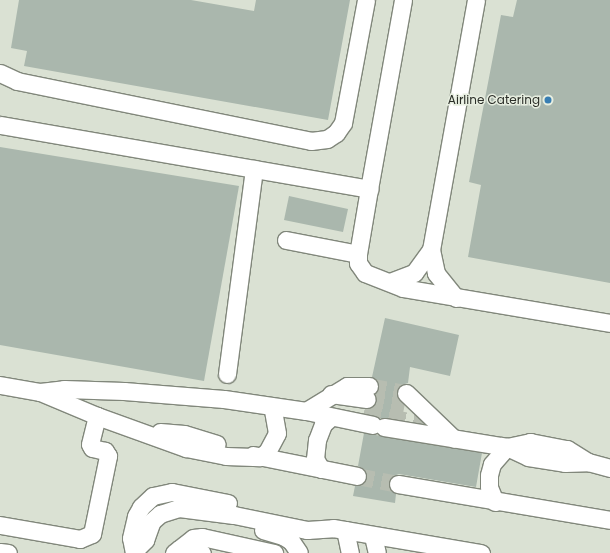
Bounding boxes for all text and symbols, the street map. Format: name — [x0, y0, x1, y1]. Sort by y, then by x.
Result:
place label: Airline Catering — [448, 93, 540, 107]
marker: Airline Catering — [543, 95, 553, 105]

